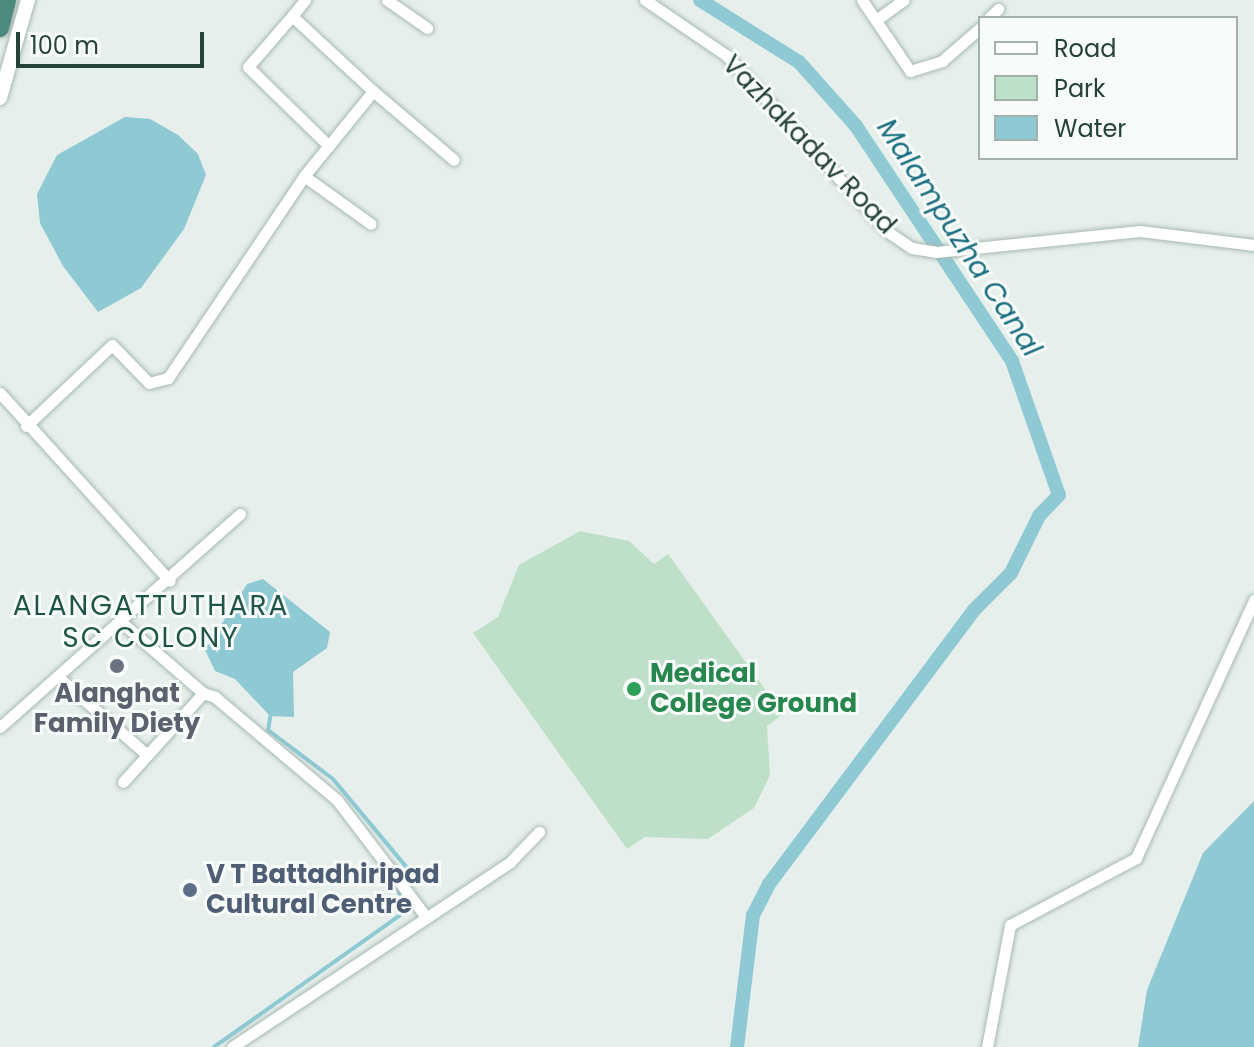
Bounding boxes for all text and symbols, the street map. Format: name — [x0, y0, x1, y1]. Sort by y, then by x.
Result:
scale bar — [20, 16, 208, 66]
legend — [978, 16, 1238, 160]
text: 100 m — [30, 29, 99, 62]
text: Road — [1054, 32, 1116, 65]
street label: Vazhakadav Road — [716, 49, 902, 241]
text: Park — [1054, 72, 1105, 105]
text: Water — [1054, 112, 1126, 145]
water label: Malampuzha Canal — [870, 113, 1048, 363]
district label: ALANGATTUTHARA SC COLONY — [13, 589, 289, 655]
marker: Alanghat Family Diety — [108, 657, 126, 675]
place label: Medical College Ground — [650, 658, 857, 720]
place label: Alanghat Family Diety — [34, 678, 200, 740]
marker: Medical College Ground — [625, 680, 643, 698]
place label: V T Battadhiripad Cultural Centre — [206, 859, 440, 920]
marker: V T Battadhiripad Cultural Centre — [181, 881, 199, 899]

